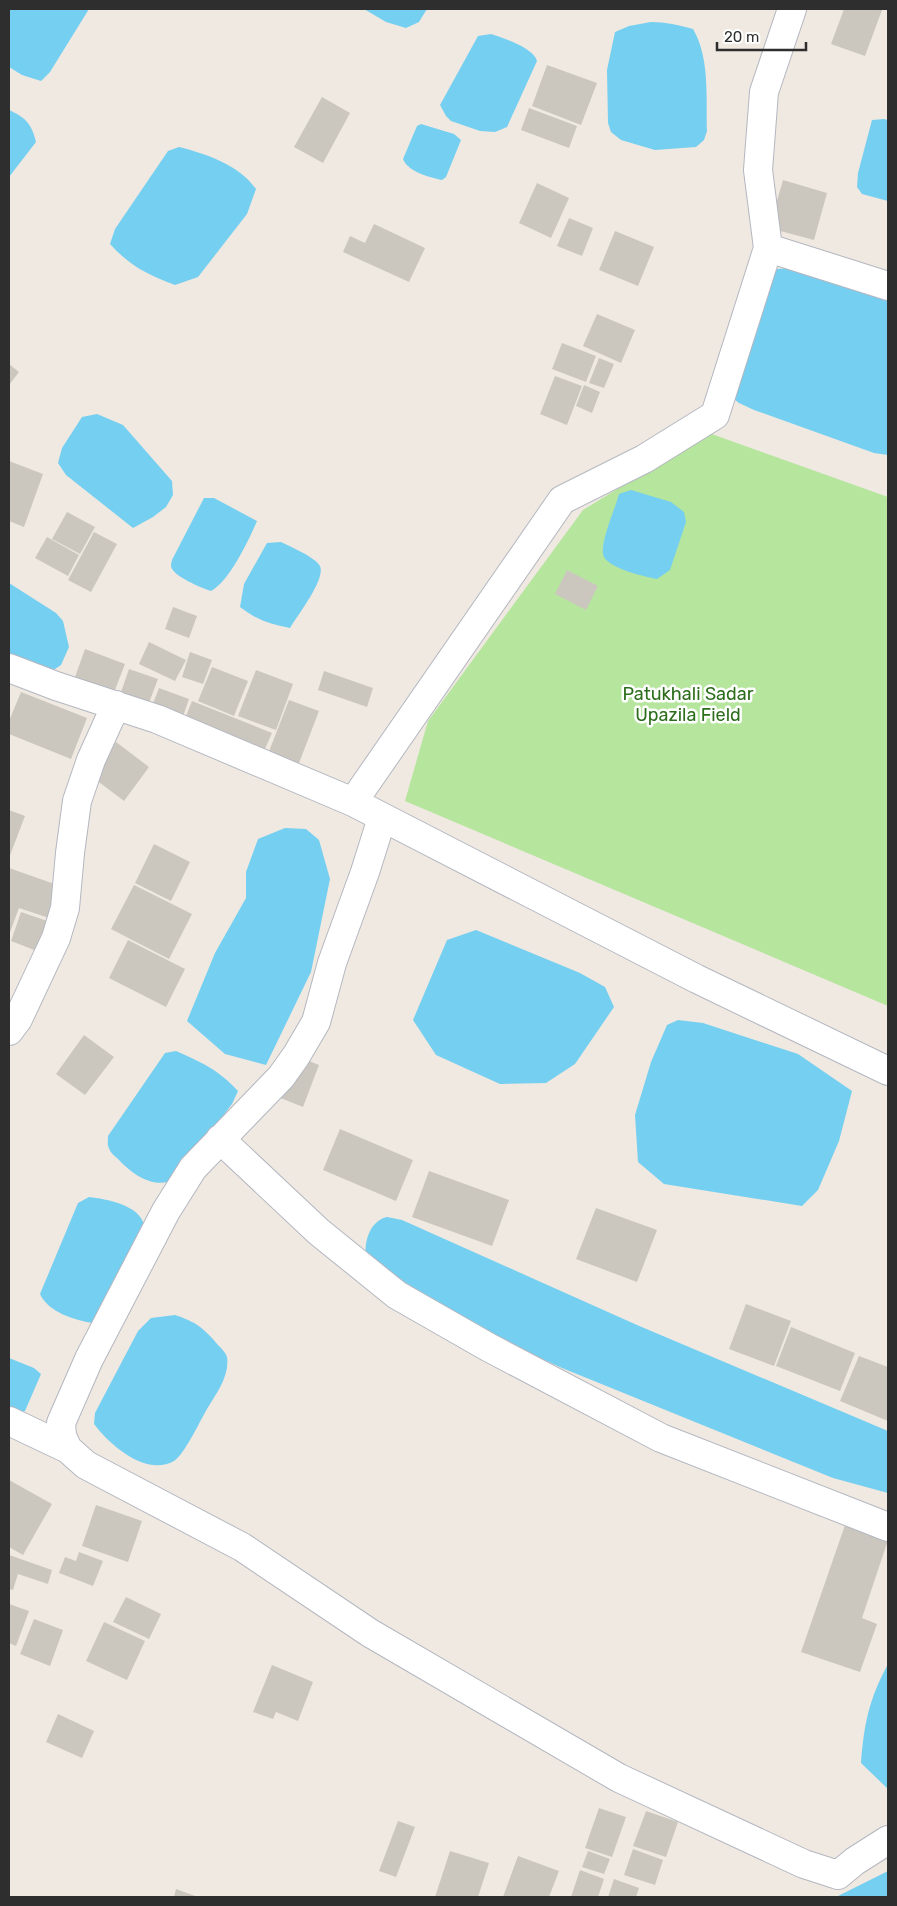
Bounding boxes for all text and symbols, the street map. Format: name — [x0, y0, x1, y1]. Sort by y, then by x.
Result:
scale bar — [717, 20, 806, 52]
text: 20 m — [724, 28, 759, 46]
park label: Patukhali Sadar Upazila Field — [622, 683, 754, 726]

